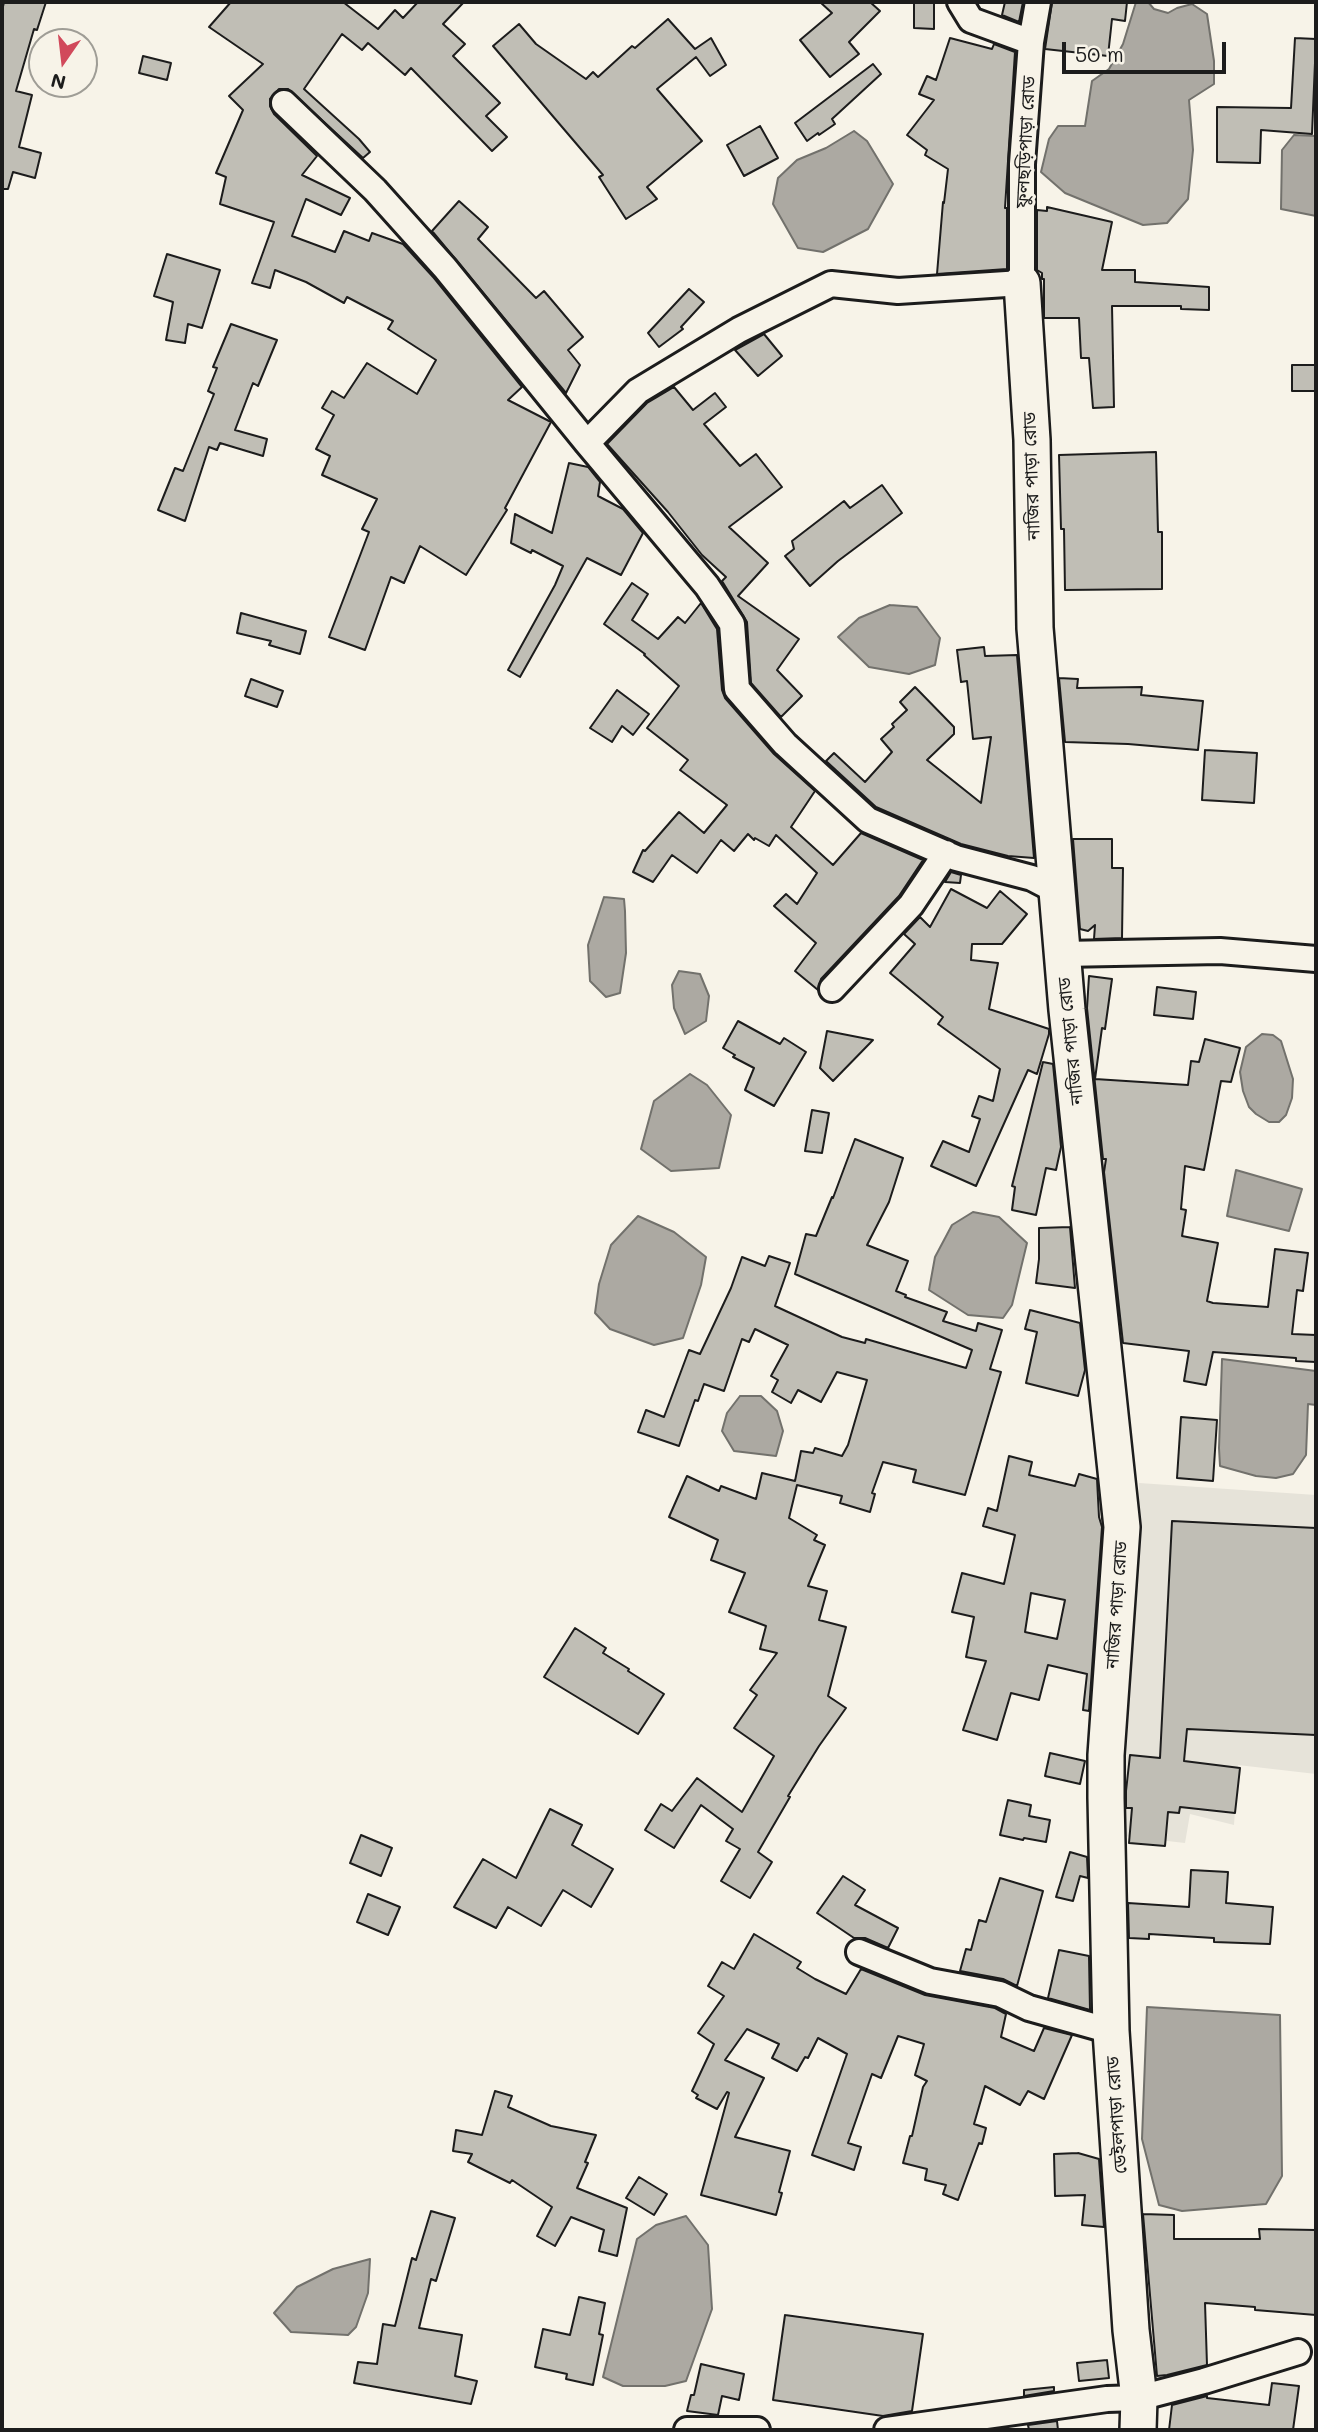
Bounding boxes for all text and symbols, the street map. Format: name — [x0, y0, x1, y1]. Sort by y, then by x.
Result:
north arrow — [28, 28, 98, 98]
scale bar — [1066, 28, 1230, 72]
text: 50 m — [1075, 40, 1124, 67]
text: N — [48, 68, 68, 96]
street label: ফুলছড়িপাড়া রোড — [1012, 75, 1040, 209]
street label: নাজির পাড়া রোড — [1019, 412, 1045, 540]
street label: নাজির পাড়া রোড — [1054, 976, 1088, 1106]
street label: নাজির পাড়া রোড — [1102, 1540, 1132, 1670]
street label: ডেইলপাড়া রোড — [1102, 2055, 1132, 2175]

